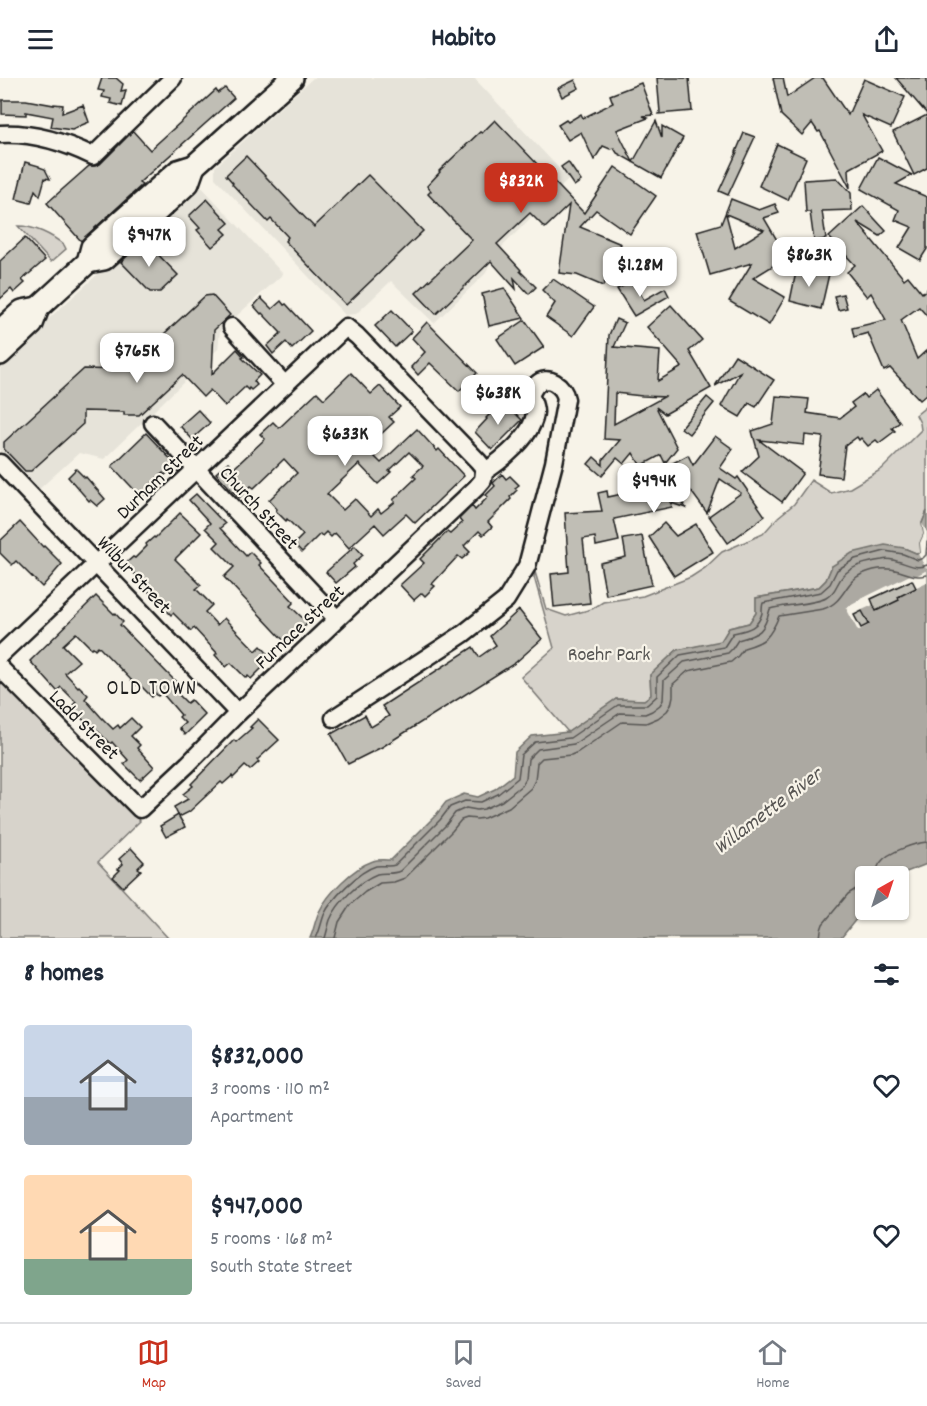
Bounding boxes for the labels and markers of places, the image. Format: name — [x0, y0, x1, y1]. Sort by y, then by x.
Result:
pin: $832K — [479, 163, 563, 214]
pin: $947K — [107, 217, 191, 268]
pin: $863K — [767, 237, 851, 288]
pin: $1.28M — [591, 247, 689, 298]
pin: $765K — [95, 333, 179, 384]
pin: $638K — [456, 375, 540, 426]
pin: $633K — [303, 416, 387, 467]
pin: $494K — [612, 463, 696, 514]

